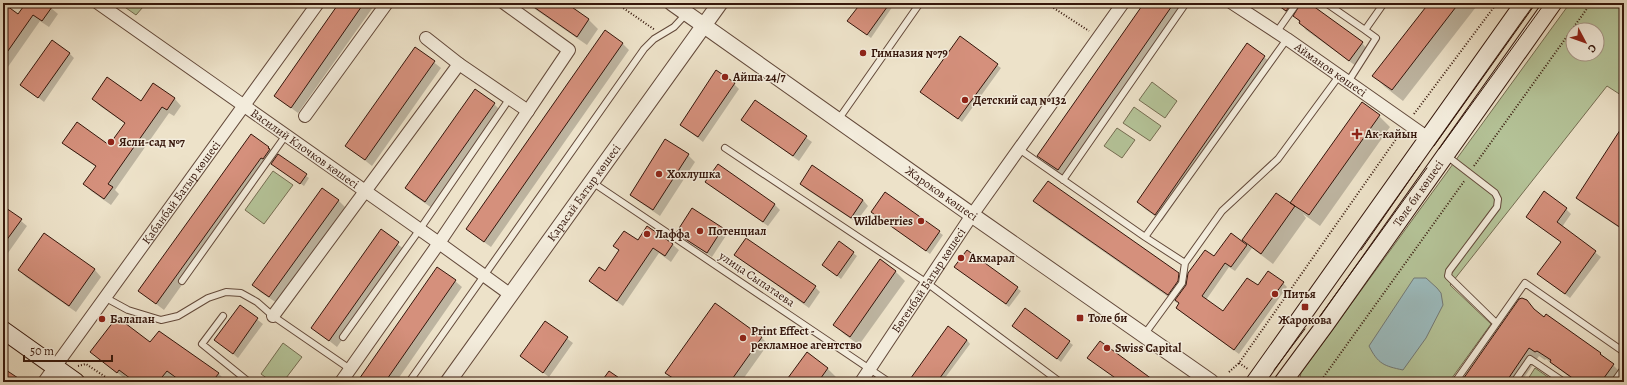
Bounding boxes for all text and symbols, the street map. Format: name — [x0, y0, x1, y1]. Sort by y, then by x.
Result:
north arrow — [1565, 22, 1605, 62]
street label: Айманов көшесі — [1291, 38, 1370, 100]
text: С — [1584, 41, 1600, 56]
place label: Гимназия №79 — [871, 45, 948, 61]
marker: Гимназия №79 — [858, 48, 868, 58]
place label: Айша 24/7 — [732, 69, 787, 85]
marker: Айша 24/7 — [720, 72, 730, 82]
place label: Детский сад №132 — [973, 92, 1066, 108]
marker: Детский сад №132 — [960, 95, 970, 105]
street label: Василий Клочков көшесі — [248, 105, 362, 192]
place label: Ак-кайын — [1364, 126, 1417, 142]
marker: Ак-кайын — [1352, 129, 1362, 139]
place label: Ясли-сад №7 — [119, 134, 186, 150]
marker: Ясли-сад №7 — [106, 137, 116, 147]
street label: Қабанбай Батыр көшесі — [138, 137, 224, 247]
street label: Қарасай Батыр көшесі — [544, 141, 624, 244]
street label: Төле би көшесі — [1389, 157, 1447, 230]
street label: Жароков көшесі — [902, 162, 981, 225]
place label: Хохлушка — [667, 166, 721, 182]
marker: Хохлушка — [654, 169, 664, 179]
place label: Wildberries — [852, 213, 913, 229]
marker: Wildberries — [916, 216, 926, 226]
place label: Потенциал — [708, 223, 766, 239]
street label: Бөгенбай Батыр көшесі — [888, 225, 969, 336]
place label: Лаффа — [655, 226, 690, 242]
marker: Потенциал — [695, 226, 705, 236]
marker: Лаффа — [642, 229, 652, 239]
street label: улица Сыпатаева — [715, 247, 798, 311]
place label: Акмарал — [968, 250, 1015, 266]
marker: Акмарал — [956, 253, 966, 263]
place label: Питья — [1283, 286, 1316, 302]
marker: Питья — [1270, 289, 1280, 299]
marker: Жарокова — [1300, 302, 1310, 312]
place label: Толе би — [1088, 310, 1128, 326]
place label: Балапан — [110, 311, 155, 327]
place label: Жарокова — [1278, 312, 1332, 328]
marker: Толе би — [1075, 313, 1085, 323]
marker: Балапан — [97, 314, 107, 324]
place label: Print Effect - рекламное агентство — [751, 323, 862, 353]
marker: Print Effect - рекламное агентство — [738, 333, 748, 343]
scale bar — [24, 337, 112, 363]
place label: Swiss Capital — [1115, 340, 1182, 356]
text: 50 m — [30, 343, 54, 359]
marker: Swiss Capital — [1102, 343, 1112, 353]

